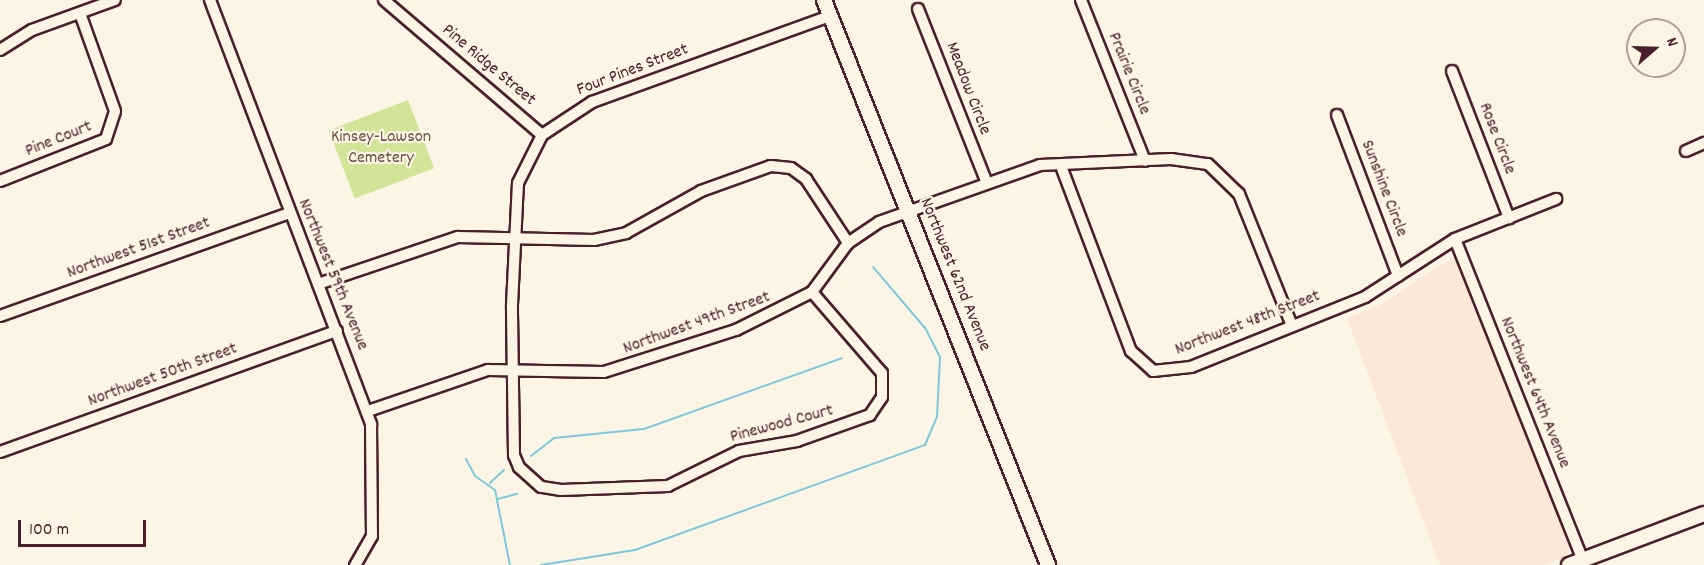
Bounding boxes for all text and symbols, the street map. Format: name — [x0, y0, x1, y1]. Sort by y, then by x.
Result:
north arrow — [1626, 18, 1686, 78]
street label: Pine Ridge Street — [437, 20, 539, 112]
street label: Prairie Circle — [1102, 30, 1154, 118]
text: N — [1659, 35, 1684, 50]
street label: Four Pines Street — [574, 40, 692, 102]
street label: Meadow Circle — [939, 40, 995, 138]
street label: Rose Circle — [1473, 100, 1519, 178]
street label: Pine Court — [23, 117, 95, 163]
park label: Kinsey-Lawson Cemetery — [331, 128, 431, 170]
street label: Sunshine Circle — [1355, 138, 1411, 240]
street label: Northwest 62nd Avenue — [913, 195, 995, 355]
street label: Northwest 59th Avenue — [292, 196, 372, 354]
street label: Northwest 51st Street — [65, 213, 213, 285]
street label: Northwest 48th Street — [1172, 286, 1324, 362]
street label: Northwest 49th Street — [621, 287, 773, 361]
street label: Northwest 64th Avenue — [1494, 314, 1574, 472]
street label: Northwest 50th Street — [85, 339, 241, 413]
street label: Pinewood Court — [728, 401, 836, 449]
scale bar — [21, 508, 148, 546]
text: 100 m — [29, 518, 69, 543]

